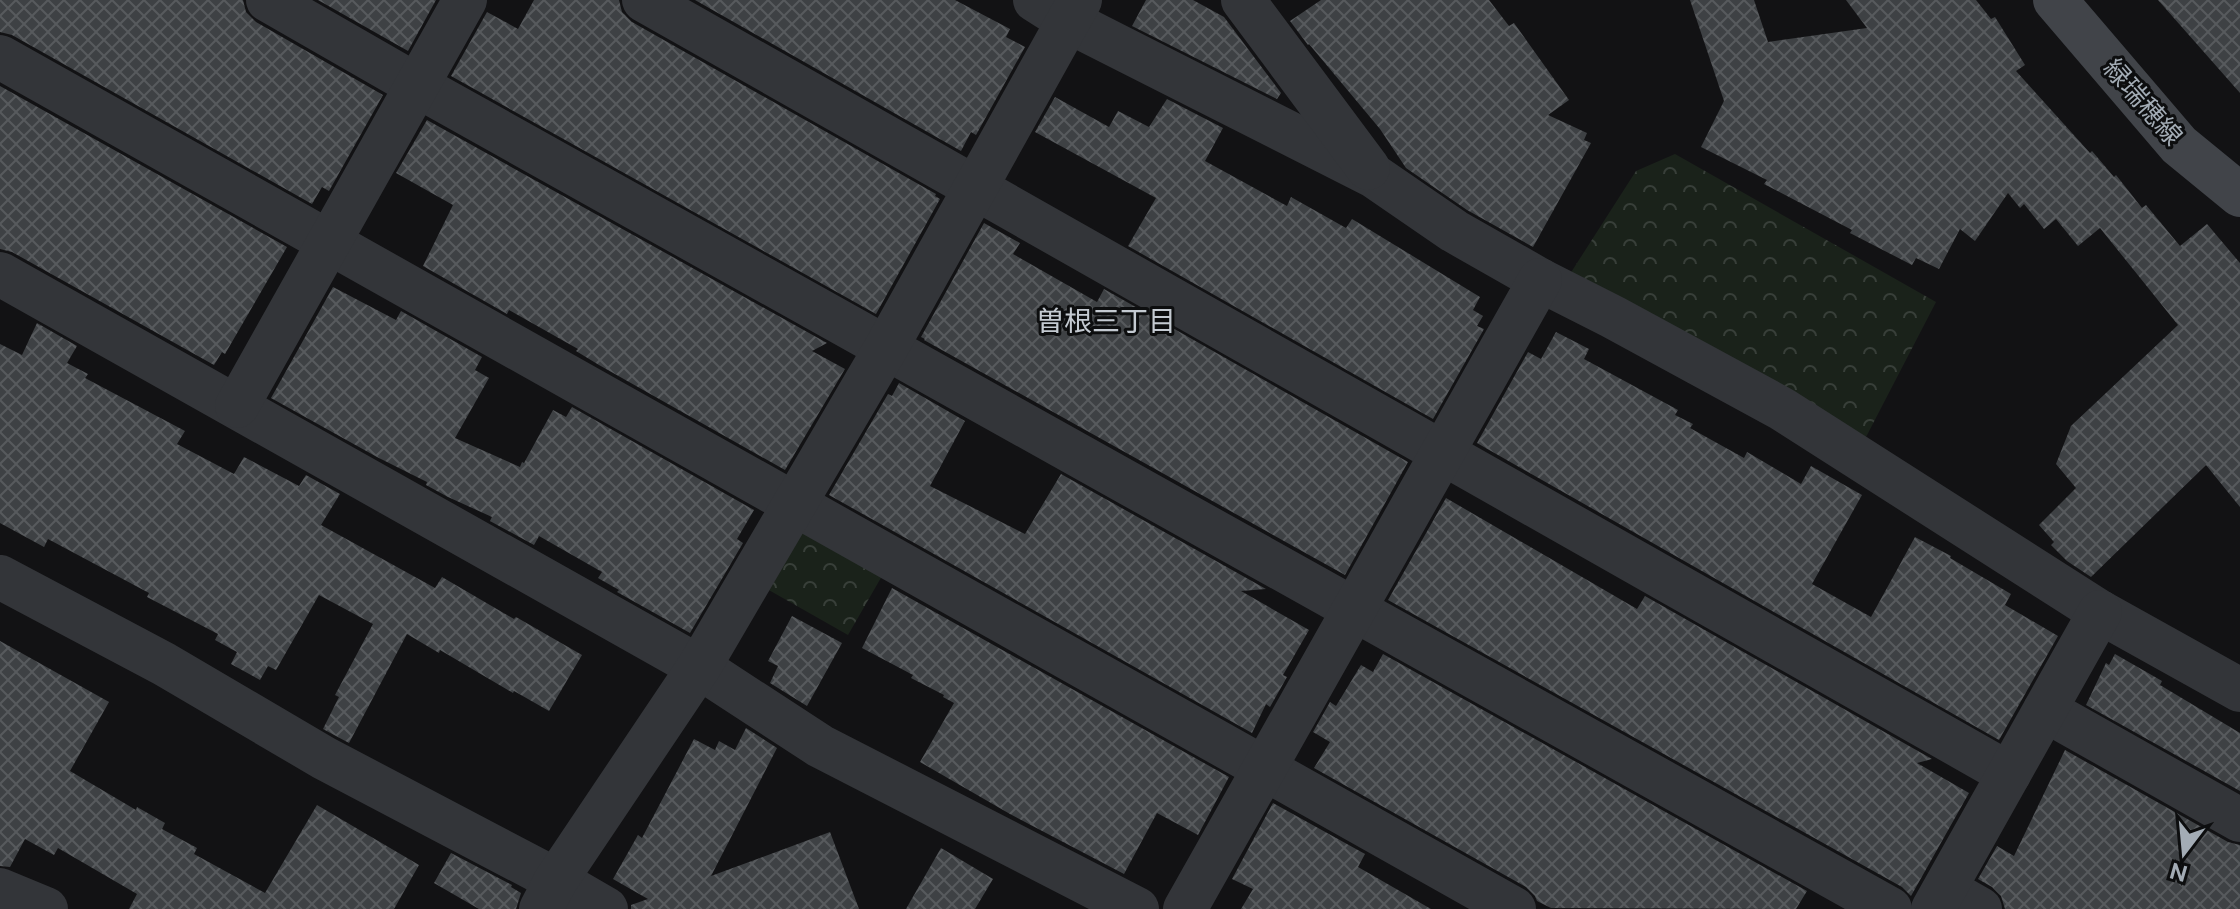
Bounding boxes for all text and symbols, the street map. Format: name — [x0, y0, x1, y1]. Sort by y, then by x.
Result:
street label: 緑瑞穂線 — [2098, 52, 2189, 151]
district label: 曽根三丁目 — [1036, 304, 1176, 337]
north arrow — [2144, 813, 2224, 893]
text: N — [2167, 857, 2190, 887]

